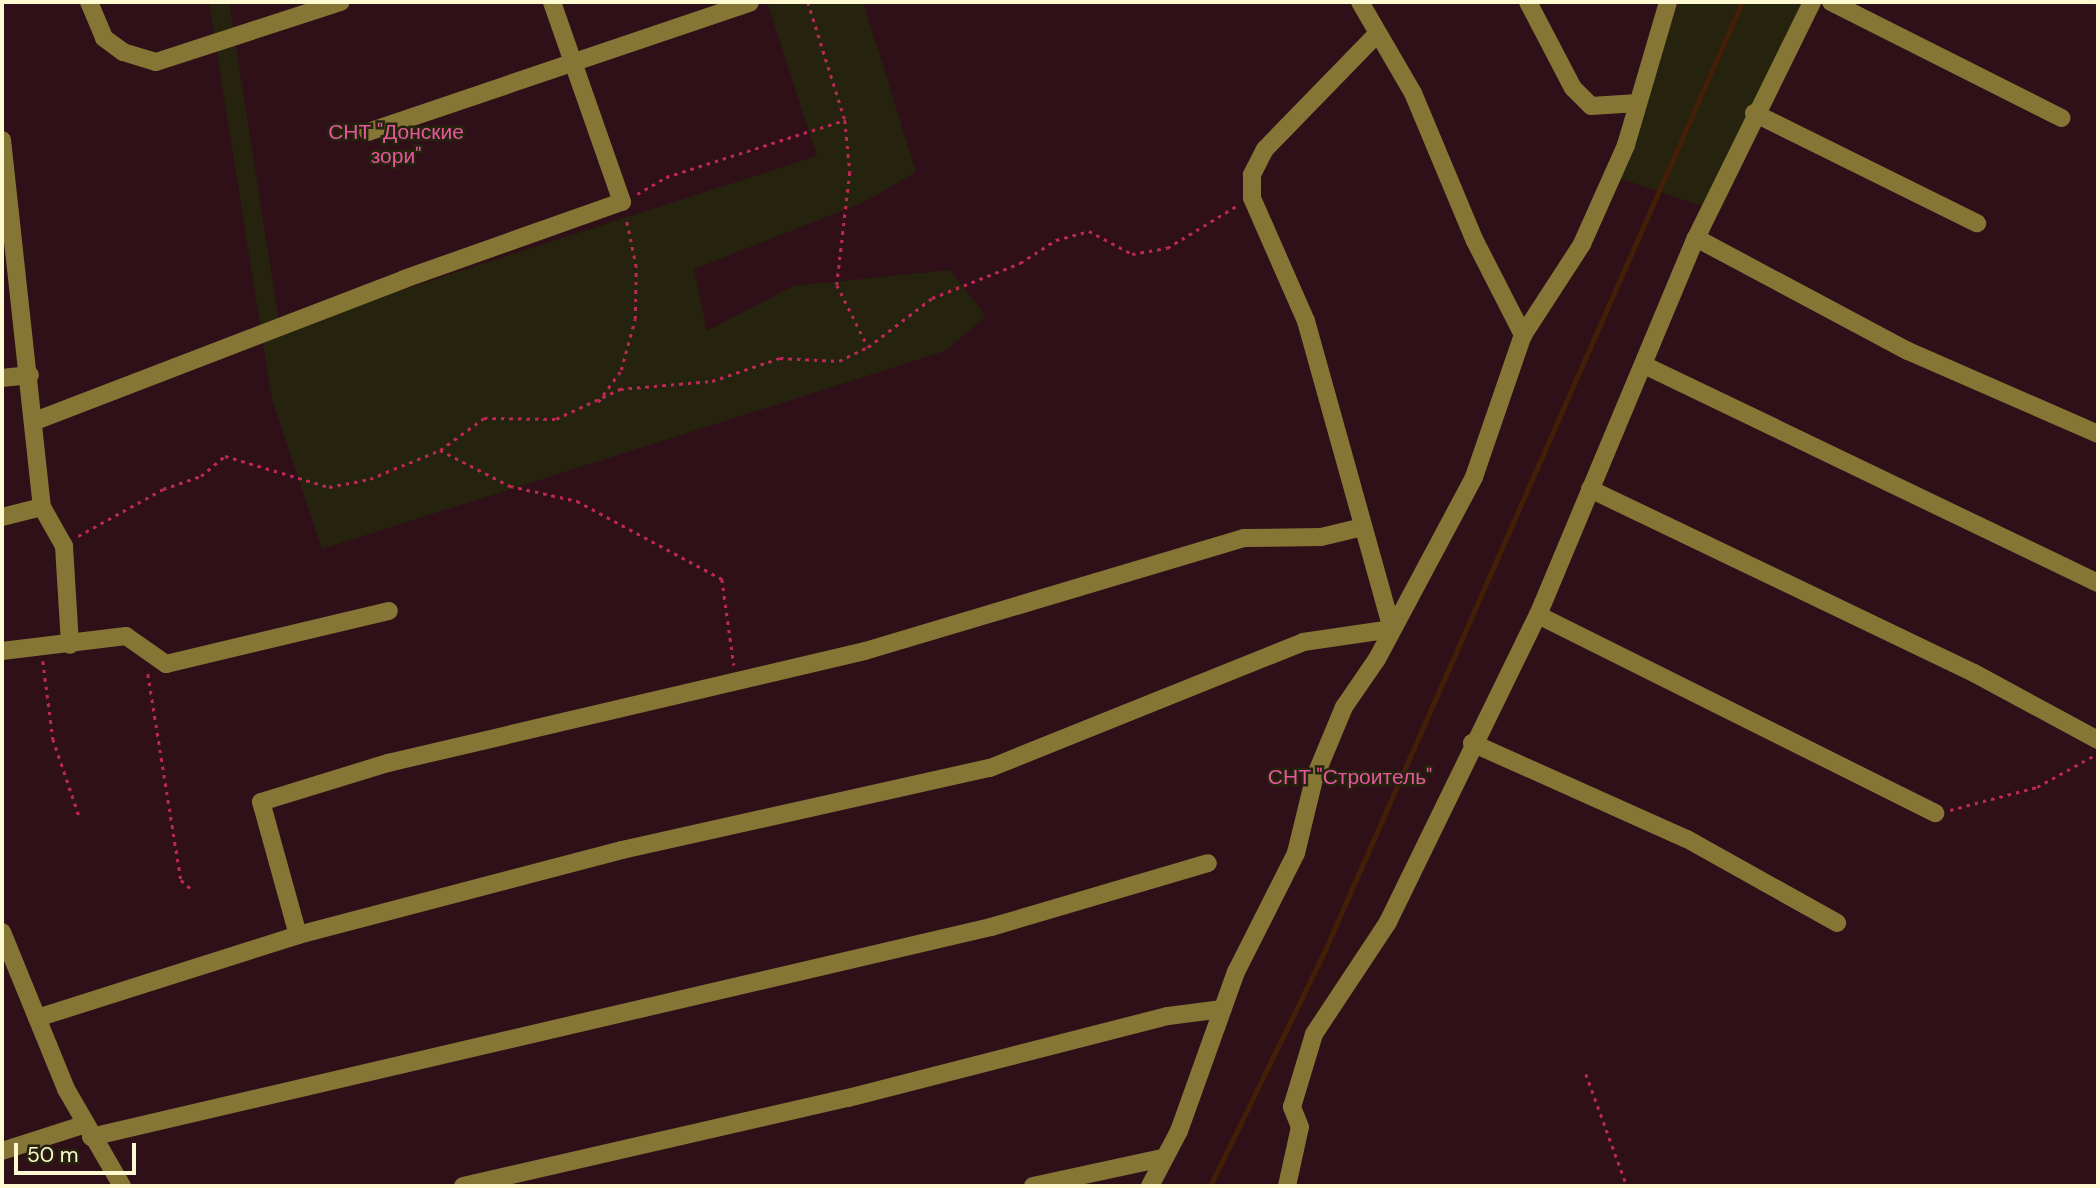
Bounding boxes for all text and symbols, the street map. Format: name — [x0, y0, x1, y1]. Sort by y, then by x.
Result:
park label: СНТ "Донские зори" — [328, 119, 464, 169]
park label: СНТ "Строитель" — [1268, 764, 1432, 790]
scale bar — [18, 1128, 140, 1172]
text: 50 m — [27, 1141, 78, 1169]

